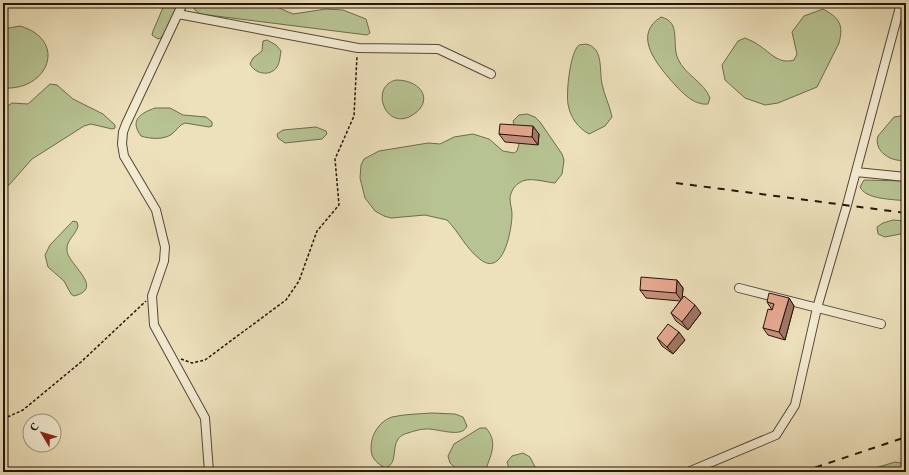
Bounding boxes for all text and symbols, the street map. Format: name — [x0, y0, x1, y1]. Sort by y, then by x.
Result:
north arrow — [22, 413, 62, 453]
text: С — [27, 420, 43, 435]

